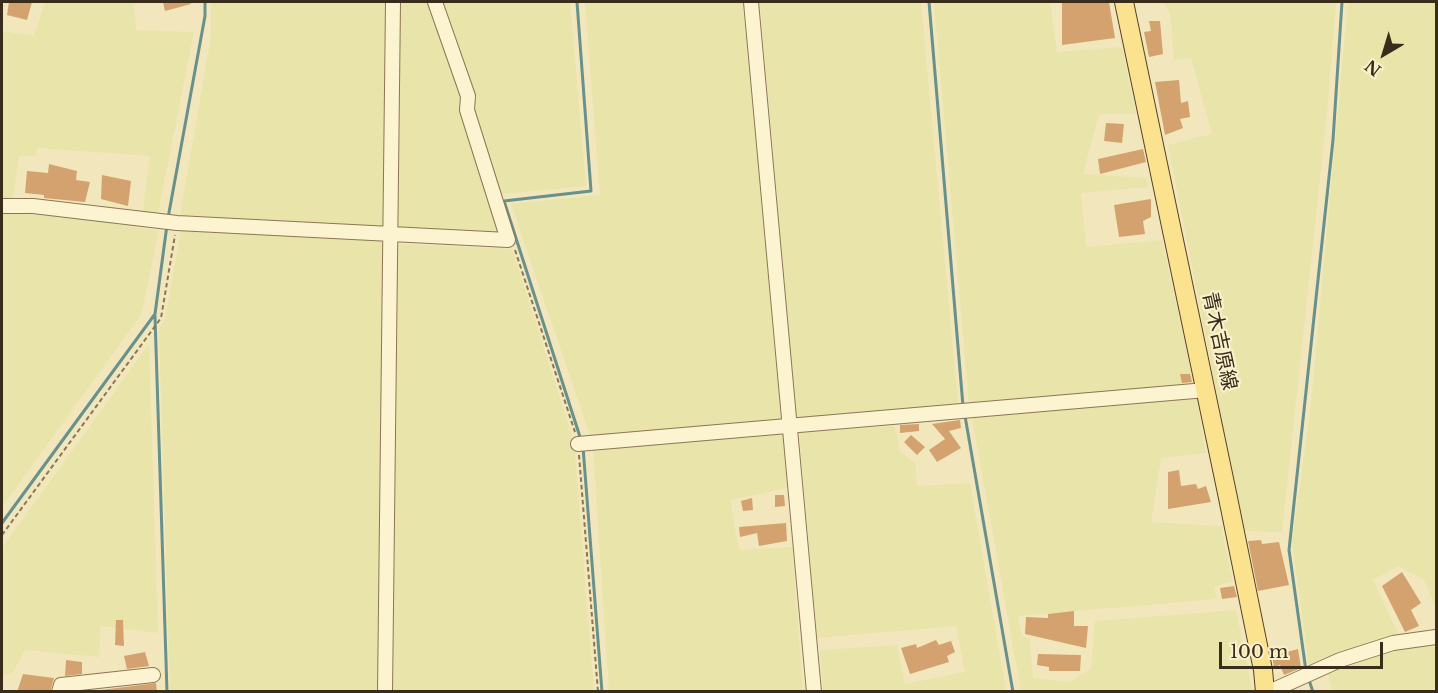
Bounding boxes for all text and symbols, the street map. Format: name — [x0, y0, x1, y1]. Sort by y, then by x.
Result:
north arrow — [1354, 24, 1414, 84]
text: N — [1361, 56, 1385, 81]
street label: 青木吉原線 — [1197, 290, 1241, 392]
scale bar — [1222, 630, 1386, 668]
text: 100 m — [1230, 641, 1288, 663]

